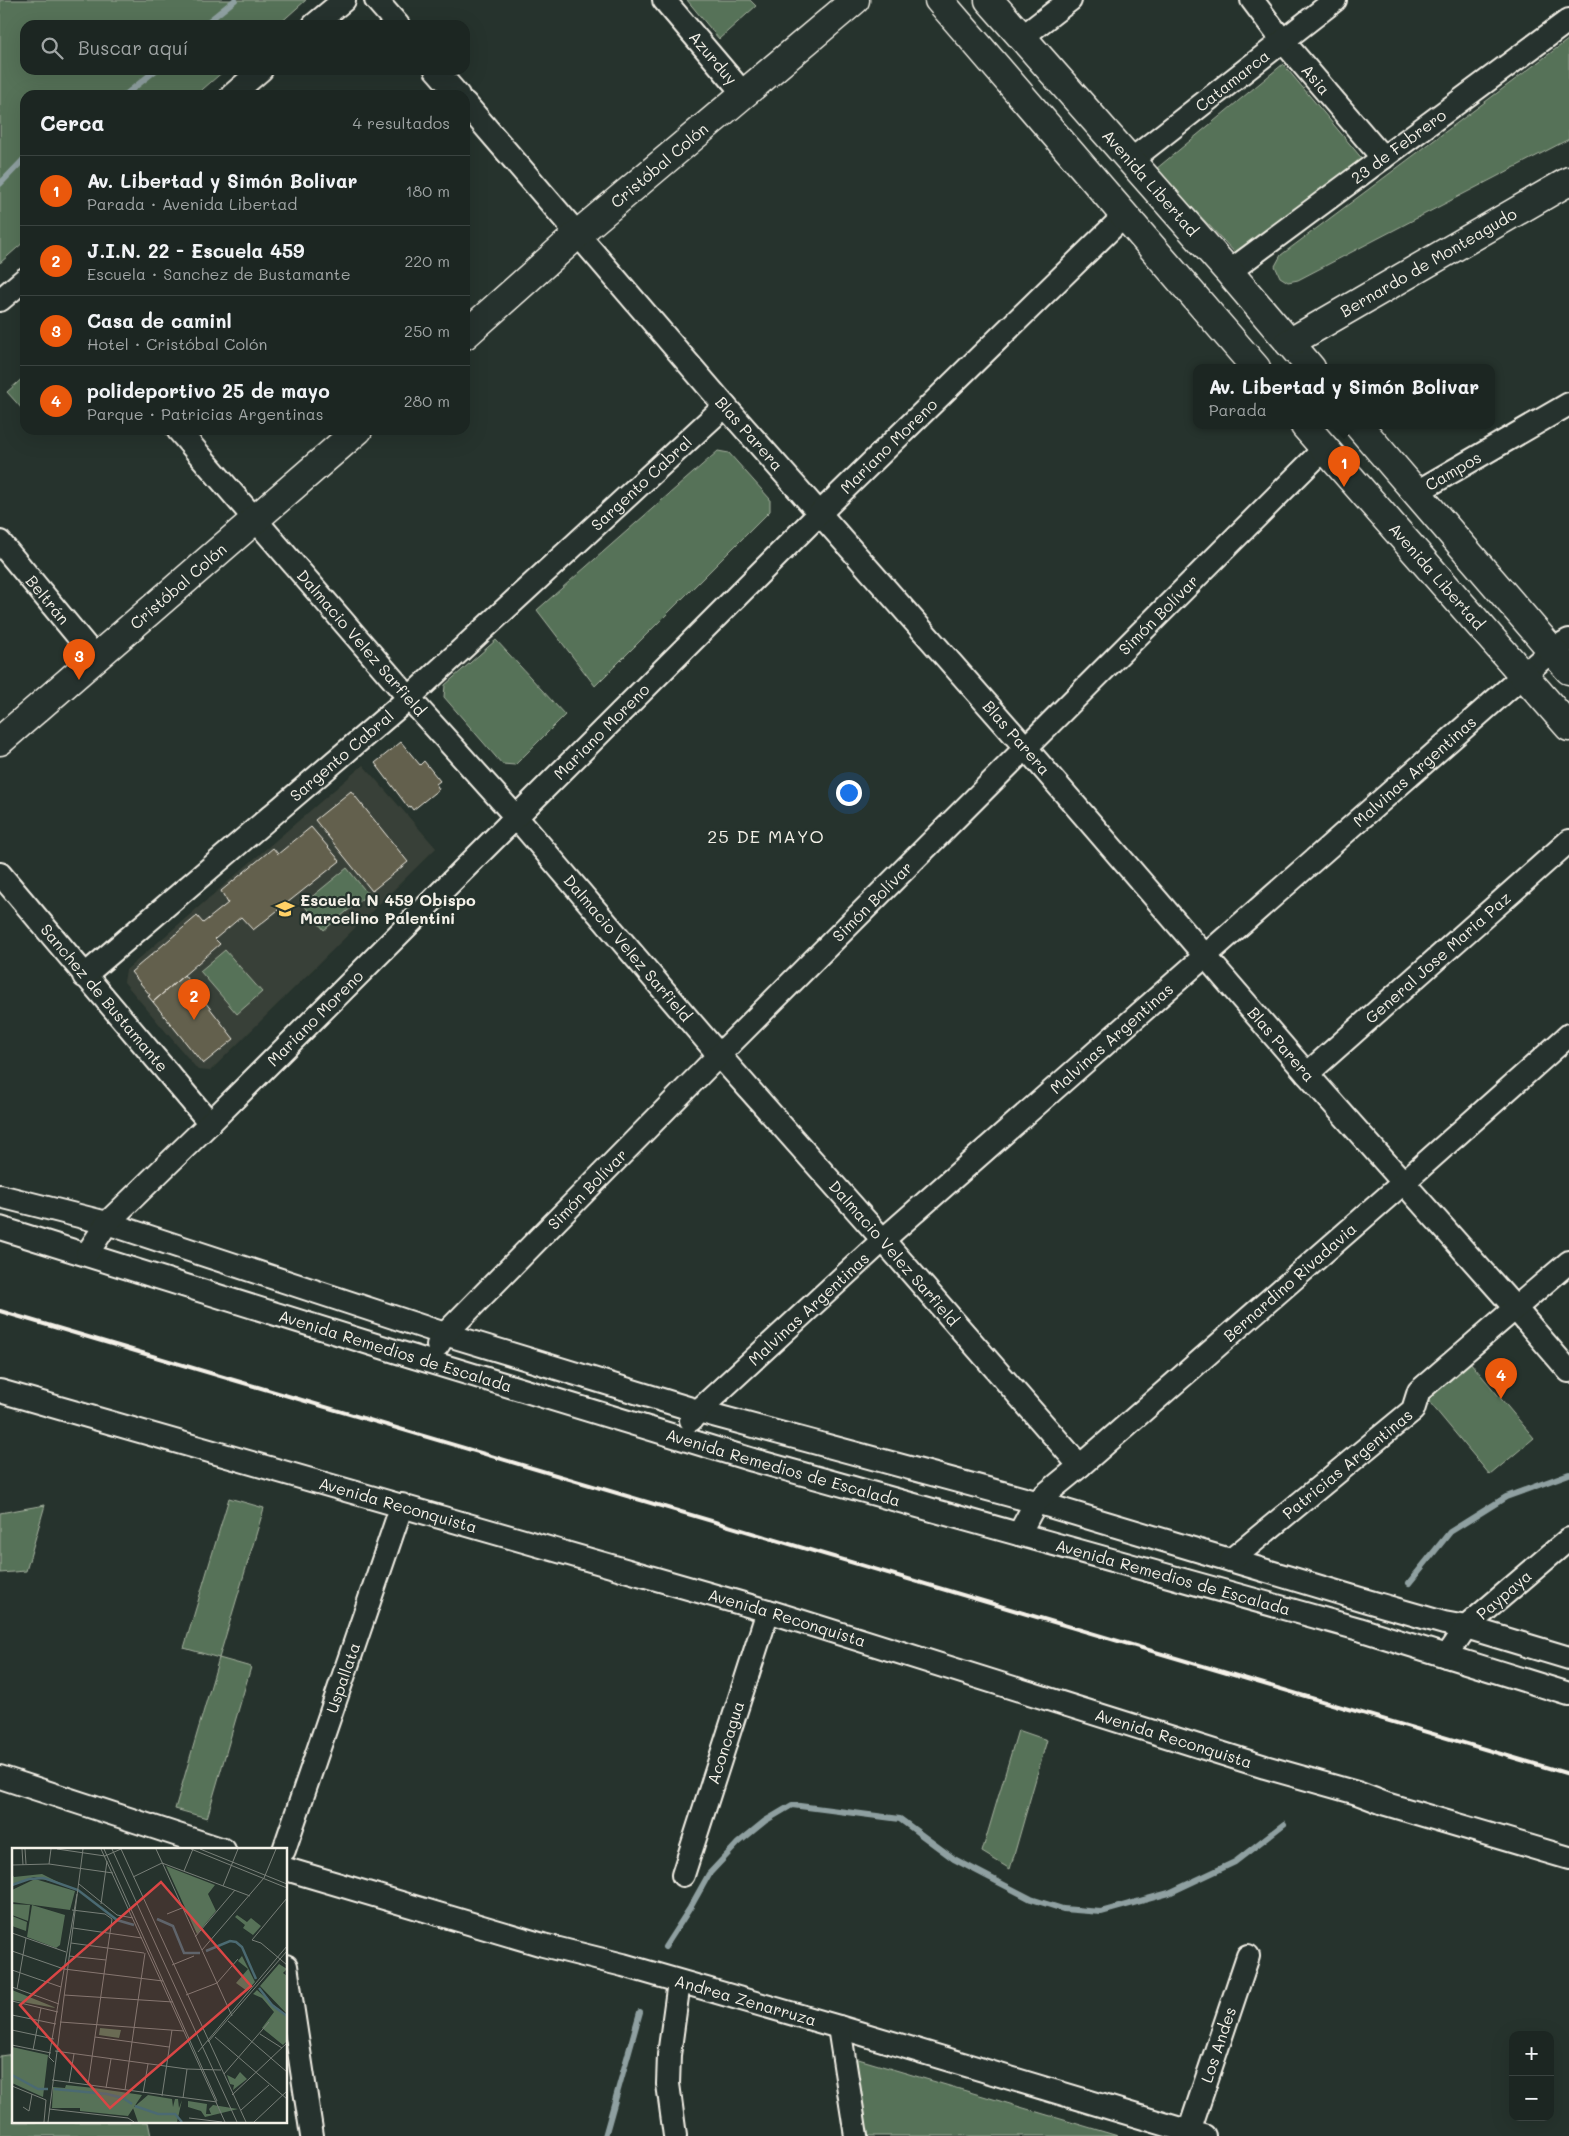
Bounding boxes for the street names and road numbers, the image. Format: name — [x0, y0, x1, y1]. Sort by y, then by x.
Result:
street label: Azurduy — [685, 26, 742, 89]
street label: Catamarca — [1191, 45, 1273, 116]
street label: Asia — [1297, 60, 1335, 99]
street label: 23 de Febrero — [1346, 104, 1450, 188]
street label: Cristóbal Colón — [606, 118, 712, 212]
street label: Avenida Libertad — [1098, 125, 1204, 240]
street label: Bernardo de Monteagudo — [1336, 203, 1520, 321]
street label: Blas Parera — [711, 392, 788, 475]
street label: Mariano Moreno — [835, 393, 941, 498]
street label: Sargento Cabral — [586, 431, 696, 535]
street label: Campos — [1421, 446, 1485, 495]
street label: Avenida Libertad — [1385, 518, 1490, 634]
street label: Cristóbal Colón — [125, 538, 231, 634]
street label: Dalmacio Velez Sarfield — [293, 565, 431, 720]
street label: Simón Bolívar — [1113, 570, 1203, 659]
street label: Beltrán — [22, 571, 75, 628]
street label: Mariano Moreno — [548, 679, 654, 784]
street label: Blas Parera — [979, 696, 1055, 779]
street label: Sargento Cabral — [285, 705, 398, 806]
street label: Malvinas Argentinas — [1348, 711, 1480, 831]
street label: Simón Bolívar — [827, 857, 916, 946]
street label: Dalmacio Velez Sarfield — [559, 870, 697, 1026]
street label: General Jose Maria Paz — [1360, 887, 1515, 1028]
street label: Sanchez de Bustamante — [36, 919, 173, 1076]
street label: Mariano Moreno — [262, 965, 367, 1070]
street label: Malvinas Argentinas — [1045, 978, 1177, 1098]
street label: Blas Parera — [1244, 1002, 1320, 1086]
street label: Simón Bolívar — [543, 1144, 631, 1234]
street label: Dalmacio Velez Sarfield — [825, 1176, 964, 1330]
street label: Bernardino Rivadavia — [1218, 1218, 1360, 1346]
street label: Malvinas Argentinas — [743, 1247, 873, 1370]
street label: Avenida Remedios de Escalada — [276, 1305, 515, 1396]
street label: Patricias Argentinas — [1278, 1404, 1417, 1523]
street label: Avenida Remedios de Escalada — [664, 1423, 903, 1511]
street label: Avenida Reconquista — [317, 1472, 480, 1537]
street label: Avenida Remedios de Escalada — [1053, 1534, 1293, 1619]
street label: Paypaya — [1471, 1565, 1536, 1624]
street label: Avenida Reconquista — [706, 1583, 869, 1651]
street label: Uspallata — [321, 1639, 364, 1716]
street label: Aconcagua — [702, 1698, 748, 1787]
street label: Avenida Reconquista — [1093, 1703, 1255, 1772]
street label: Andrea Zenarruza — [672, 1969, 819, 2030]
street label: Los Andes — [1195, 2004, 1240, 2085]

